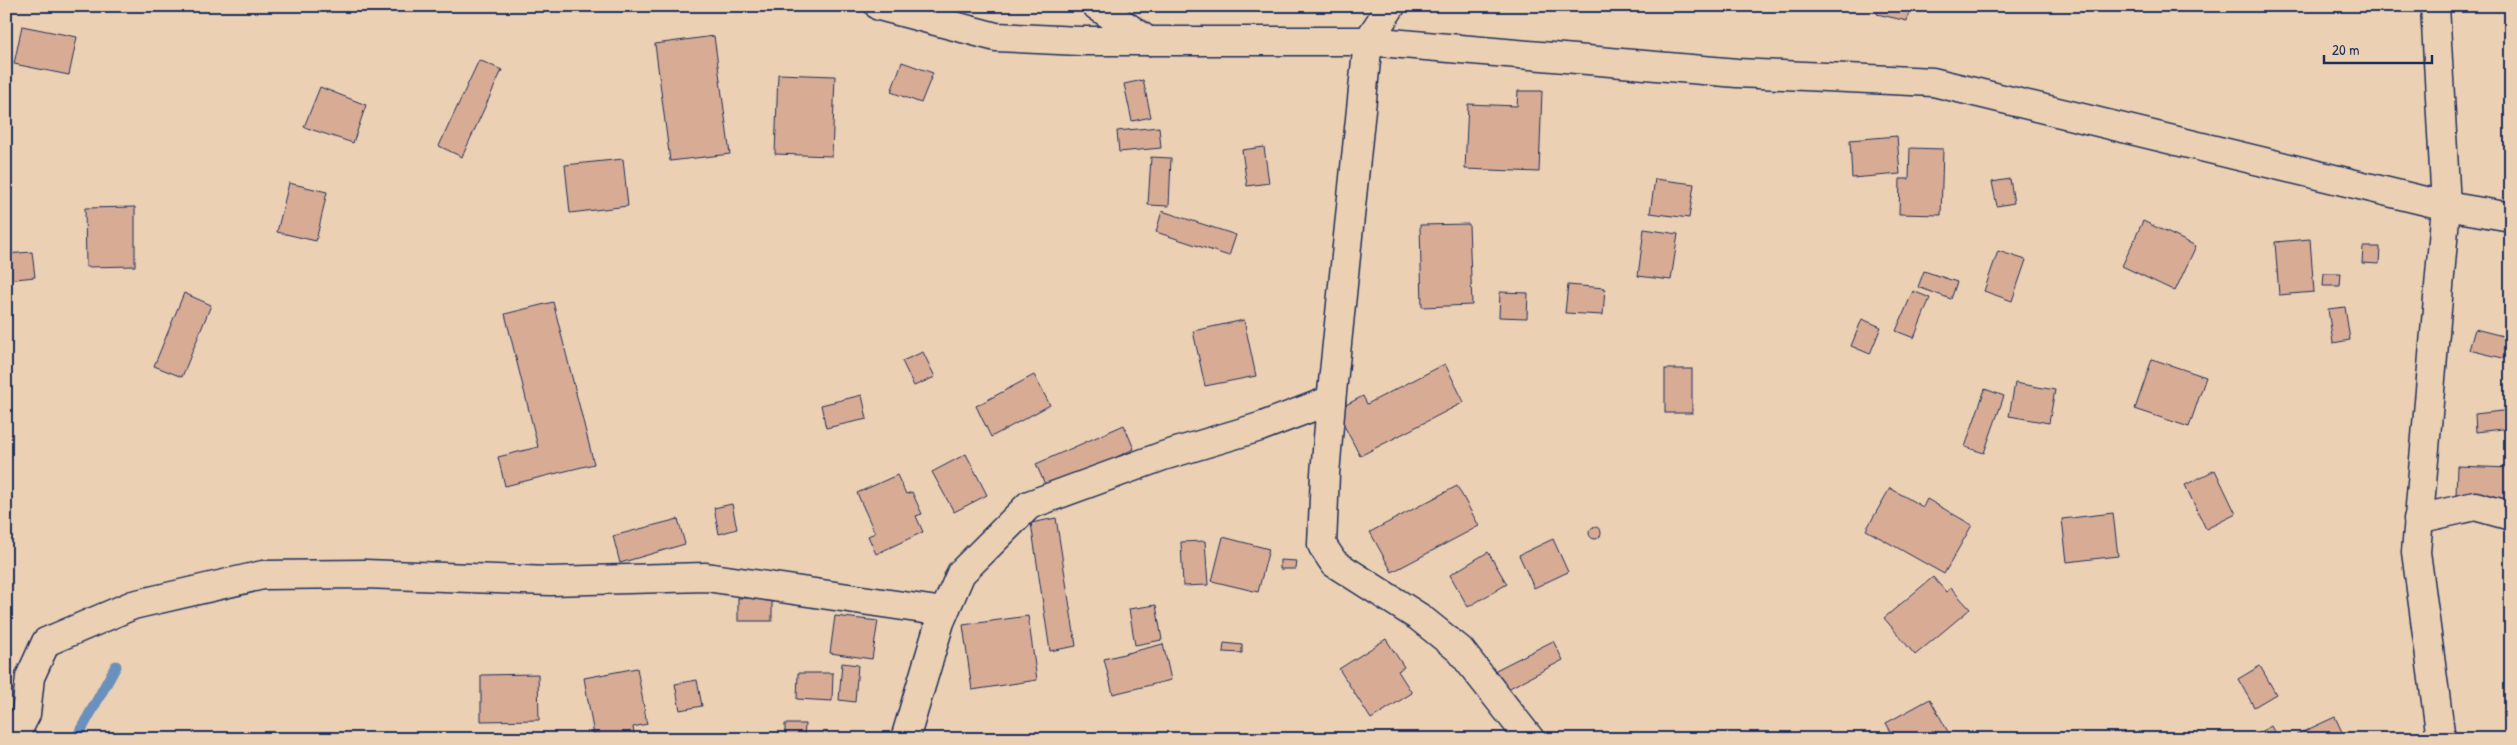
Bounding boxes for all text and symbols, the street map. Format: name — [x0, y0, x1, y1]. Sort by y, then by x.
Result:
scale bar — [2324, 32, 2432, 64]
text: 20 m — [2332, 39, 2359, 60]

